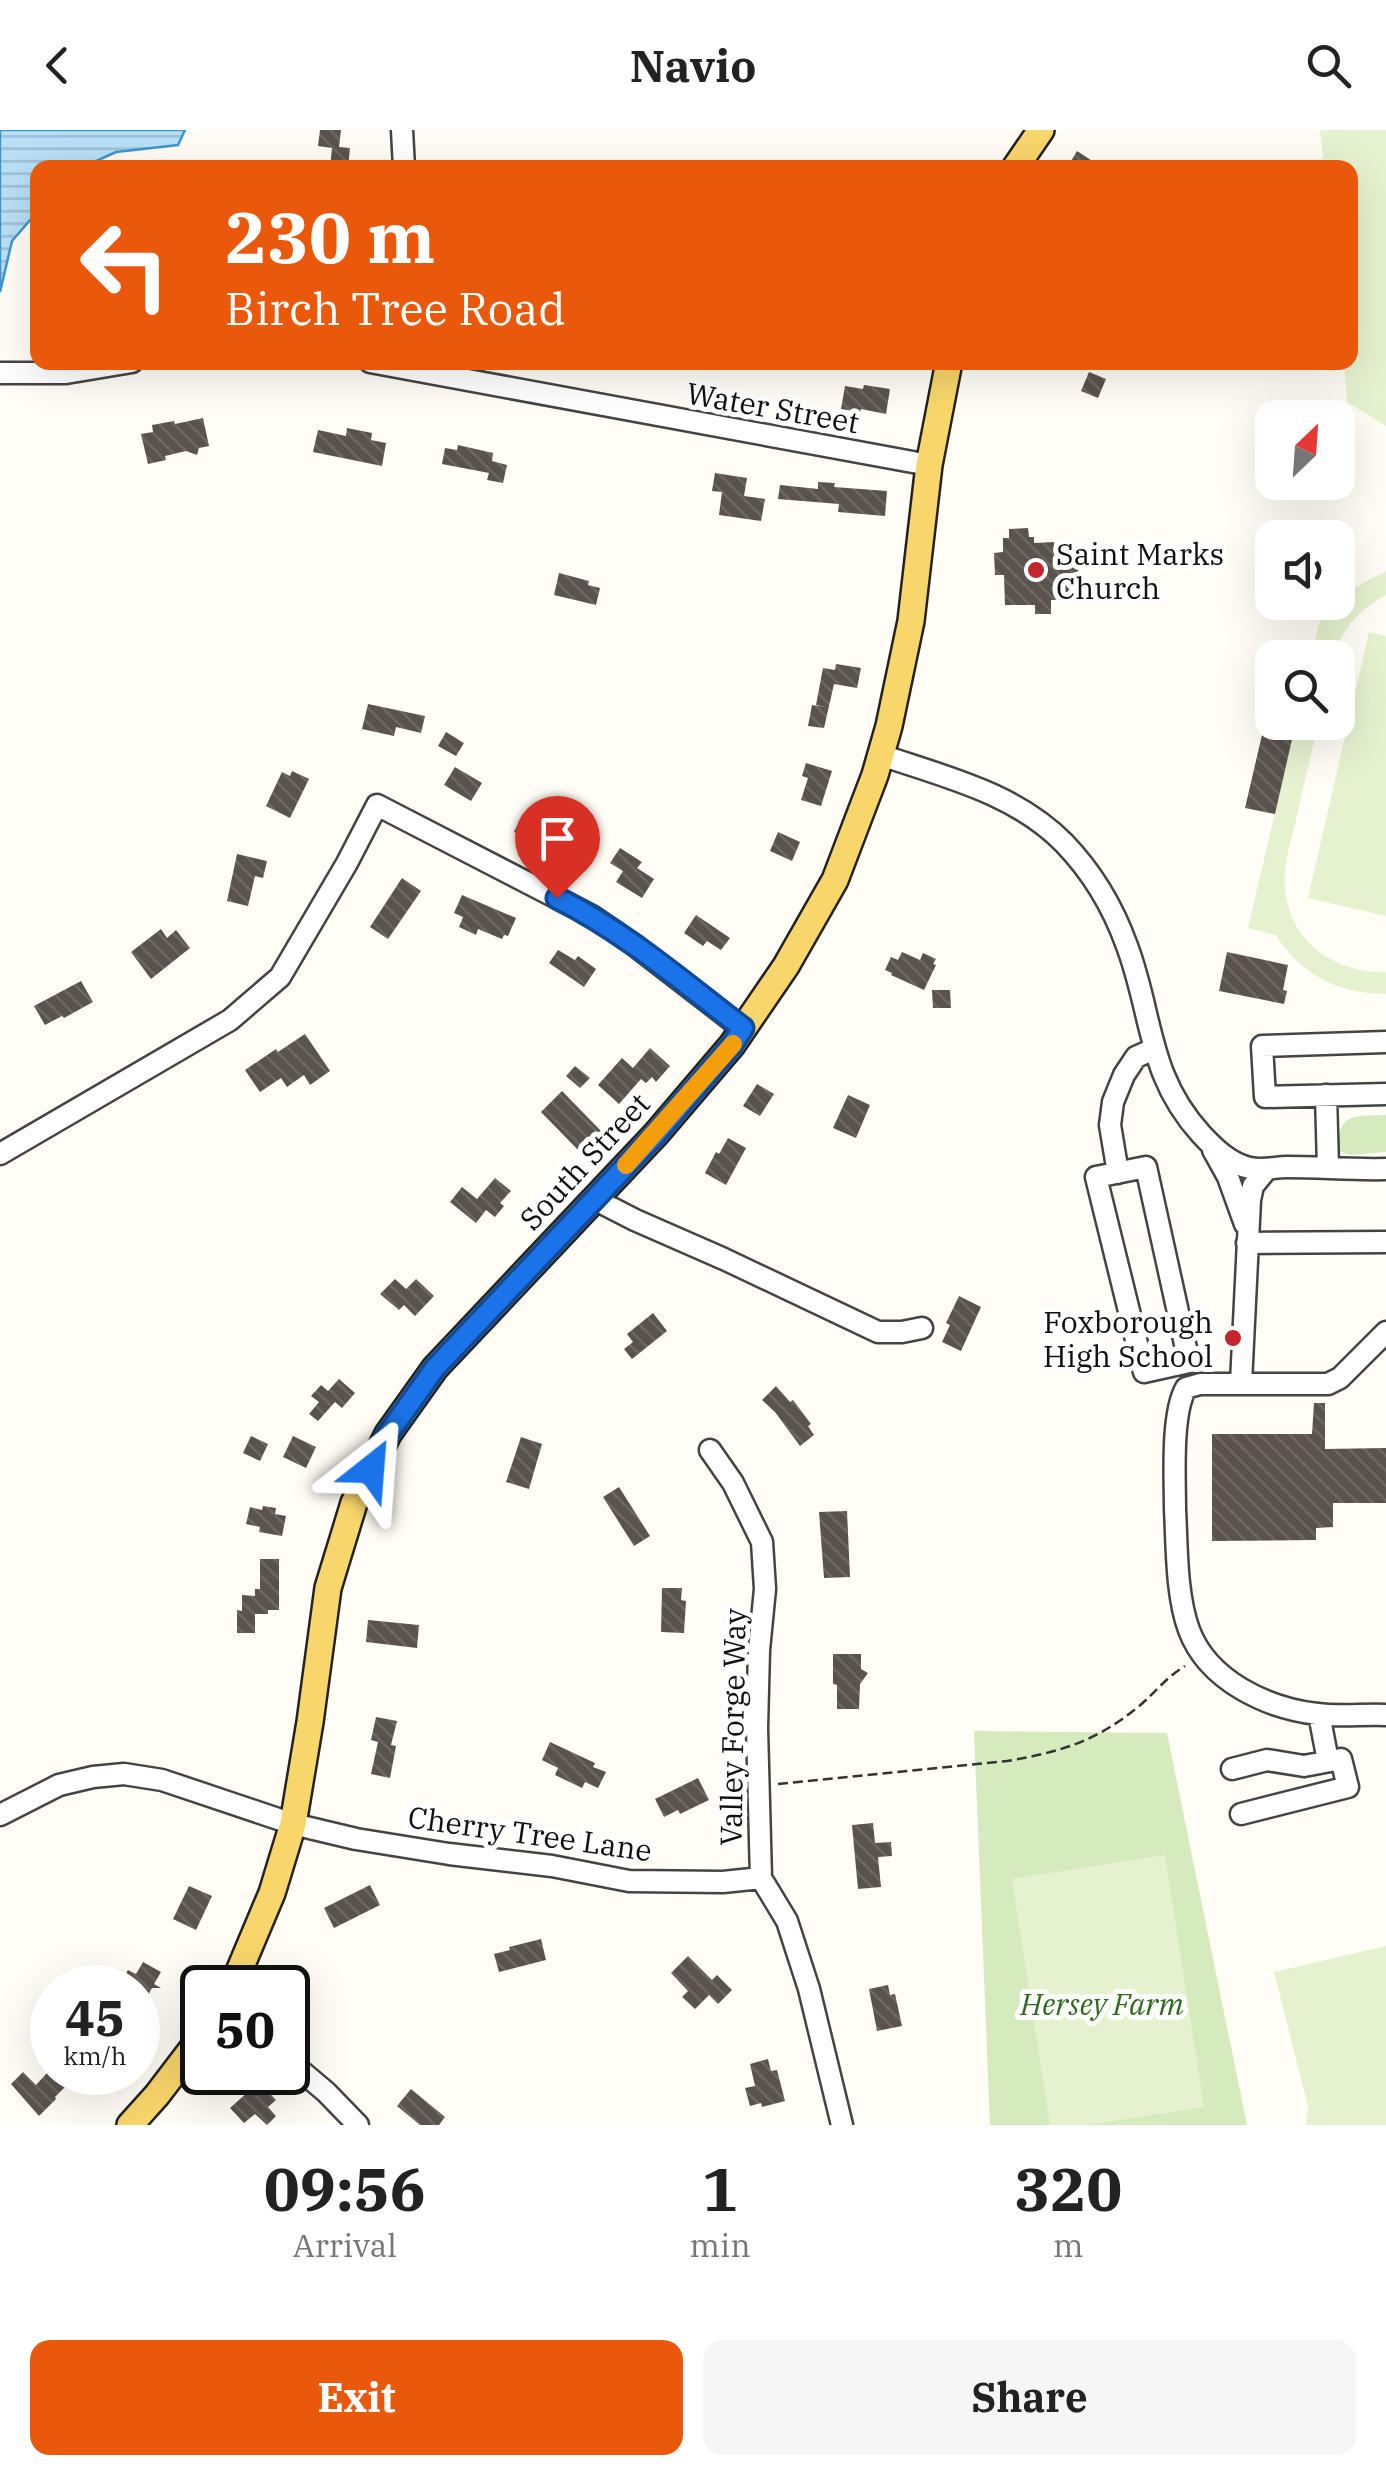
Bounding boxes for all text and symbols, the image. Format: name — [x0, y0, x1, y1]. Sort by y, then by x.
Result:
text: Navio — [630, 36, 756, 94]
icon: back — [30, 38, 85, 93]
icon: search — [1301, 38, 1356, 93]
text: 230 m — [225, 191, 435, 282]
icon: left — [60, 200, 190, 330]
text: Birch Tree Road — [225, 279, 566, 337]
street label: Water Street — [684, 373, 862, 441]
north arrow — [1255, 400, 1355, 500]
map controls — [1255, 400, 1355, 740]
button: sound — [1255, 520, 1355, 620]
place label: Saint Marks Church — [1056, 534, 1224, 607]
marker: Saint Marks Church — [1025, 559, 1047, 581]
button: search — [1255, 640, 1355, 740]
pin — [515, 796, 600, 899]
icon: arrive — [530, 811, 585, 866]
street label: South Street — [511, 1084, 657, 1238]
place label: Foxborough High School — [1043, 1302, 1213, 1375]
marker: Foxborough High School — [1222, 1327, 1244, 1349]
position arrow — [319, 1417, 423, 1521]
street label: Valley Forge Way — [710, 1608, 754, 1846]
street label: Cherry Tree Lane — [406, 1797, 654, 1869]
speed limit sign: 50 — [180, 1965, 310, 2095]
park label: Hersey Farm — [1019, 1984, 1184, 2023]
text: 45 — [65, 1985, 125, 2050]
text: km/h — [63, 2039, 127, 2072]
text: 09:56 — [264, 2149, 426, 2228]
text: 1 — [702, 2149, 738, 2228]
text: 320 — [1014, 2149, 1122, 2228]
text: Arrival — [293, 2224, 397, 2266]
text: min — [690, 2224, 751, 2266]
text: m — [1053, 2224, 1084, 2266]
button: Exit — [30, 2340, 683, 2455]
button: Share — [703, 2340, 1356, 2455]

